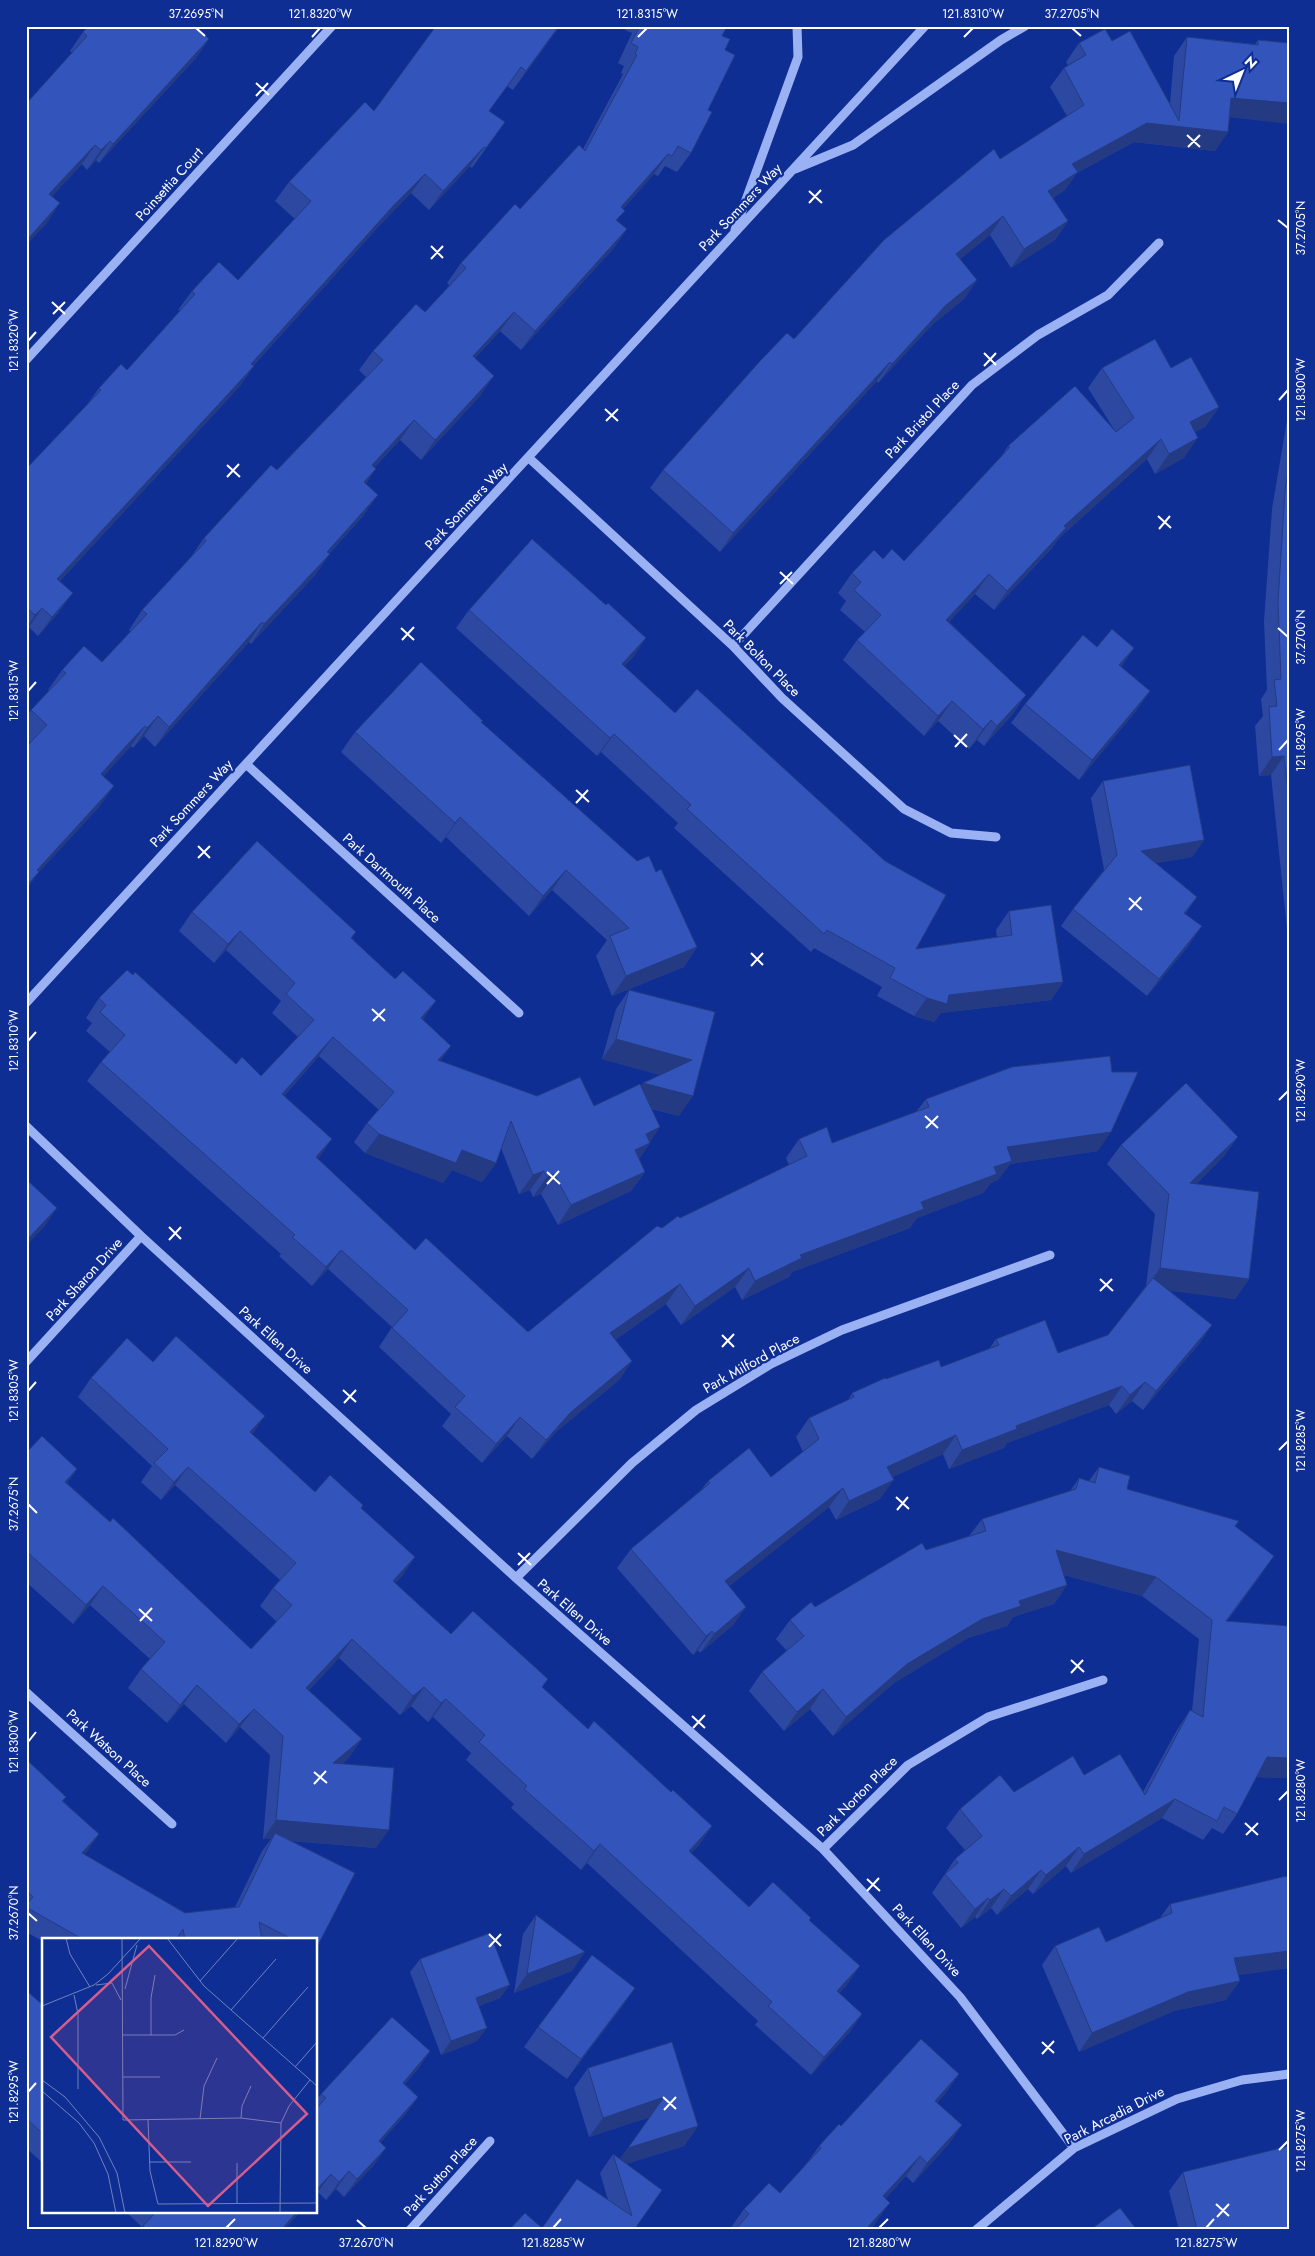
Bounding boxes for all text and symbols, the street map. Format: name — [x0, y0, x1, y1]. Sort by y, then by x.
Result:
text: 37.2695°N — [168, 5, 224, 23]
text: 121.8320°W — [288, 5, 352, 23]
text: 121.8315°W — [616, 5, 678, 23]
text: 121.8310°W — [942, 5, 1004, 23]
text: 37.2705°N — [1045, 5, 1099, 23]
north arrow — [1218, 48, 1268, 98]
text: N — [1240, 51, 1262, 74]
street label: Poinsettia Court — [131, 142, 208, 225]
street label: Park Sommers Way — [694, 158, 787, 255]
text: 37.2705°N — [1292, 201, 1310, 255]
text: 121.8320°W — [5, 309, 23, 373]
text: 121.8300°W — [1292, 358, 1310, 422]
street label: Park Bristol Place — [880, 375, 964, 463]
street label: Park Sommers Way — [420, 457, 513, 554]
text: 37.2700°N — [1292, 609, 1310, 665]
street label: Park Bolton Place — [719, 615, 805, 701]
text: 121.8315°W — [5, 660, 23, 722]
text: 121.8295°W — [1292, 708, 1310, 772]
street label: Park Sommers Way — [145, 754, 238, 851]
street label: Park Dartmouth Place — [339, 828, 445, 928]
text: 121.8310°W — [5, 1010, 23, 1072]
text: 121.8290°W — [1292, 1059, 1310, 1123]
street label: Park Sharon Drive — [41, 1233, 127, 1325]
street label: Park Ellen Drive — [235, 1301, 317, 1379]
street label: Park Milford Place — [699, 1328, 803, 1398]
text: 121.8305°W — [5, 1359, 23, 1423]
text: 121.8285°W — [1292, 1409, 1310, 1473]
text: 37.2675°N — [5, 1477, 23, 1531]
street label: Park Ellen Drive — [533, 1574, 617, 1650]
street label: Park Watson Place — [62, 1704, 156, 1792]
text: 121.8300°W — [5, 1710, 23, 1774]
street label: Park Norton Place — [812, 1751, 902, 1841]
text: 121.8280°W — [1292, 1759, 1310, 1823]
text: 37.2670°N — [5, 1886, 23, 1940]
street label: Park Ellen Drive — [888, 1899, 966, 1981]
inset map — [42, 1938, 318, 2214]
text: 121.8295°W — [5, 2060, 23, 2124]
street label: Park Arcadia Drive — [1060, 2081, 1168, 2149]
text: 121.8275°W — [1292, 2109, 1310, 2172]
street label: Park Sutton Place — [399, 2132, 481, 2220]
text: 121.8290°W — [194, 2234, 258, 2252]
text: 37.2670°N — [339, 2234, 393, 2252]
text: 121.8285°W — [521, 2234, 585, 2252]
text: 121.8280°W — [847, 2234, 911, 2252]
text: 121.8275°W — [1175, 2234, 1238, 2252]

